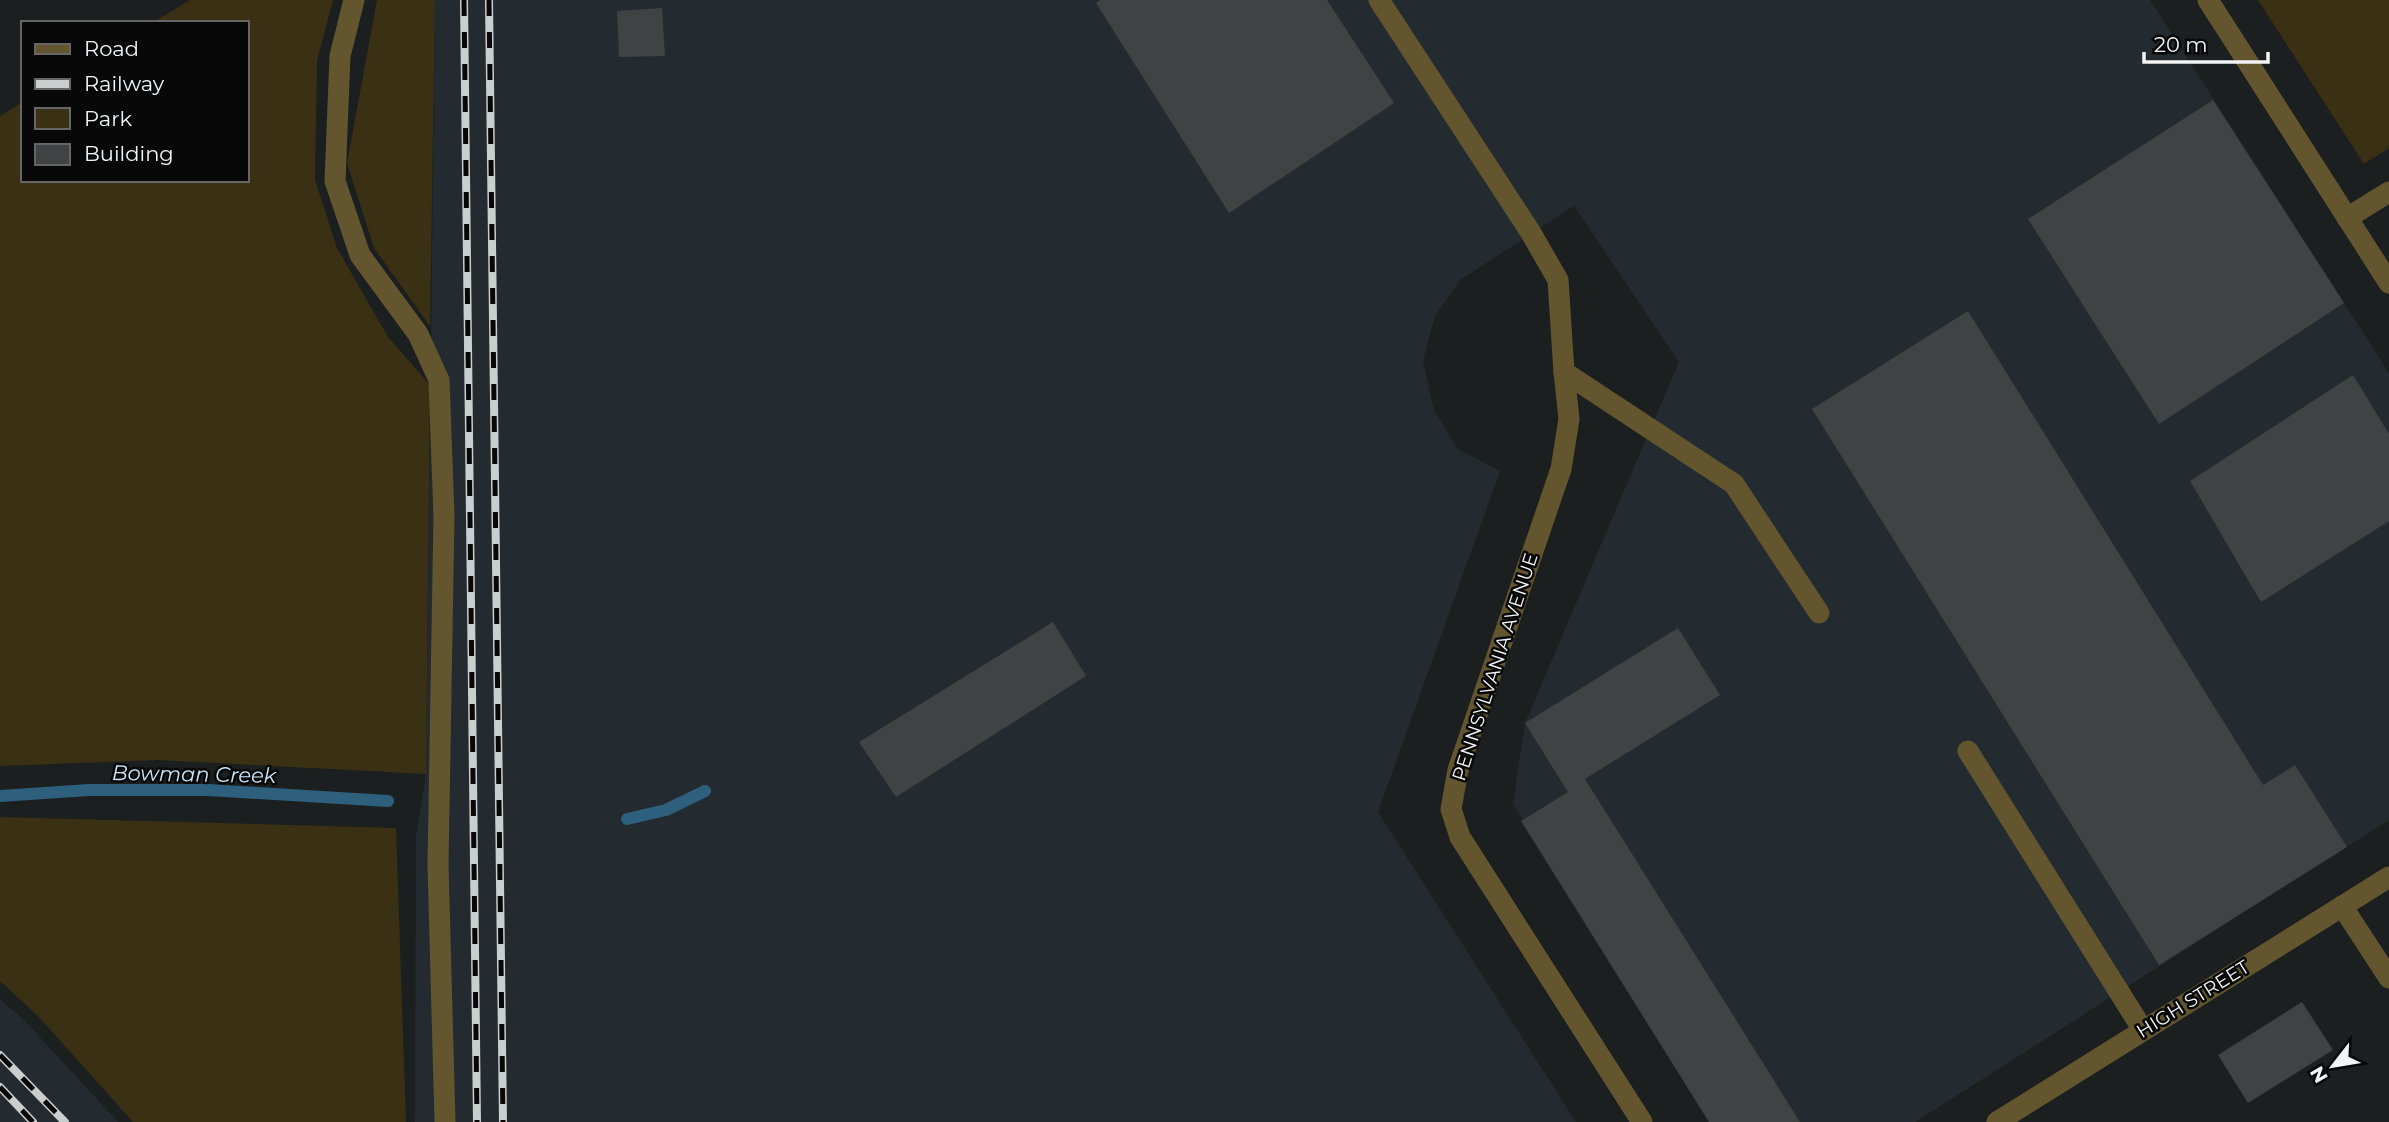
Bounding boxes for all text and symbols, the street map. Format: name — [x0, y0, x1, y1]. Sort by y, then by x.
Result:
legend — [21, 21, 248, 182]
scale bar — [2144, 21, 2268, 65]
text: 20 m — [2154, 32, 2208, 57]
text: Road — [84, 36, 139, 61]
text: Railway — [84, 71, 165, 96]
text: Park — [84, 106, 132, 131]
text: Building — [84, 141, 174, 166]
street label: PENNSYLVANIA AVENUE — [1447, 550, 1543, 784]
water label: Bowman Creek — [112, 760, 278, 788]
street label: HIGH STREET — [2132, 955, 2254, 1043]
north arrow — [2298, 1031, 2368, 1101]
text: N — [2305, 1062, 2333, 1087]

